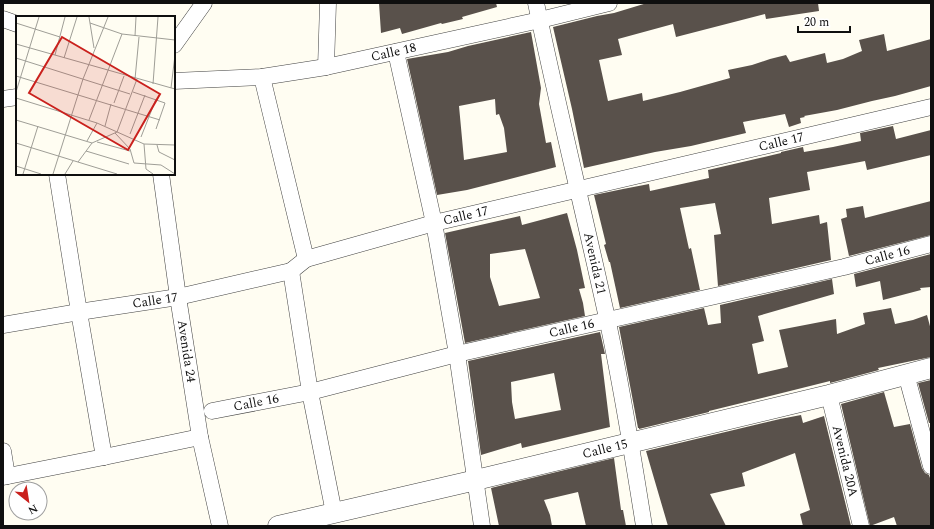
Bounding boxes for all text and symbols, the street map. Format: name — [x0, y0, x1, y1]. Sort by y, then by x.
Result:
scale bar — [798, 8, 850, 34]
text: 20 m — [804, 13, 829, 32]
inset map — [16, 16, 175, 175]
street label: Calle 18 — [369, 37, 418, 67]
street label: Calle 17 — [757, 127, 806, 157]
street label: Calle 17 — [441, 201, 490, 231]
street label: Avenida 21 — [578, 230, 612, 297]
street label: Calle 16 — [862, 240, 912, 271]
street label: Calle 17 — [131, 287, 179, 314]
street label: Calle 16 — [547, 313, 597, 343]
street label: Avenida 24 — [172, 318, 201, 384]
street label: Calle 16 — [232, 388, 281, 417]
street label: Avenida 20A — [827, 423, 864, 499]
street label: Calle 15 — [580, 434, 630, 464]
north arrow — [8, 481, 48, 521]
text: N — [25, 500, 41, 519]

